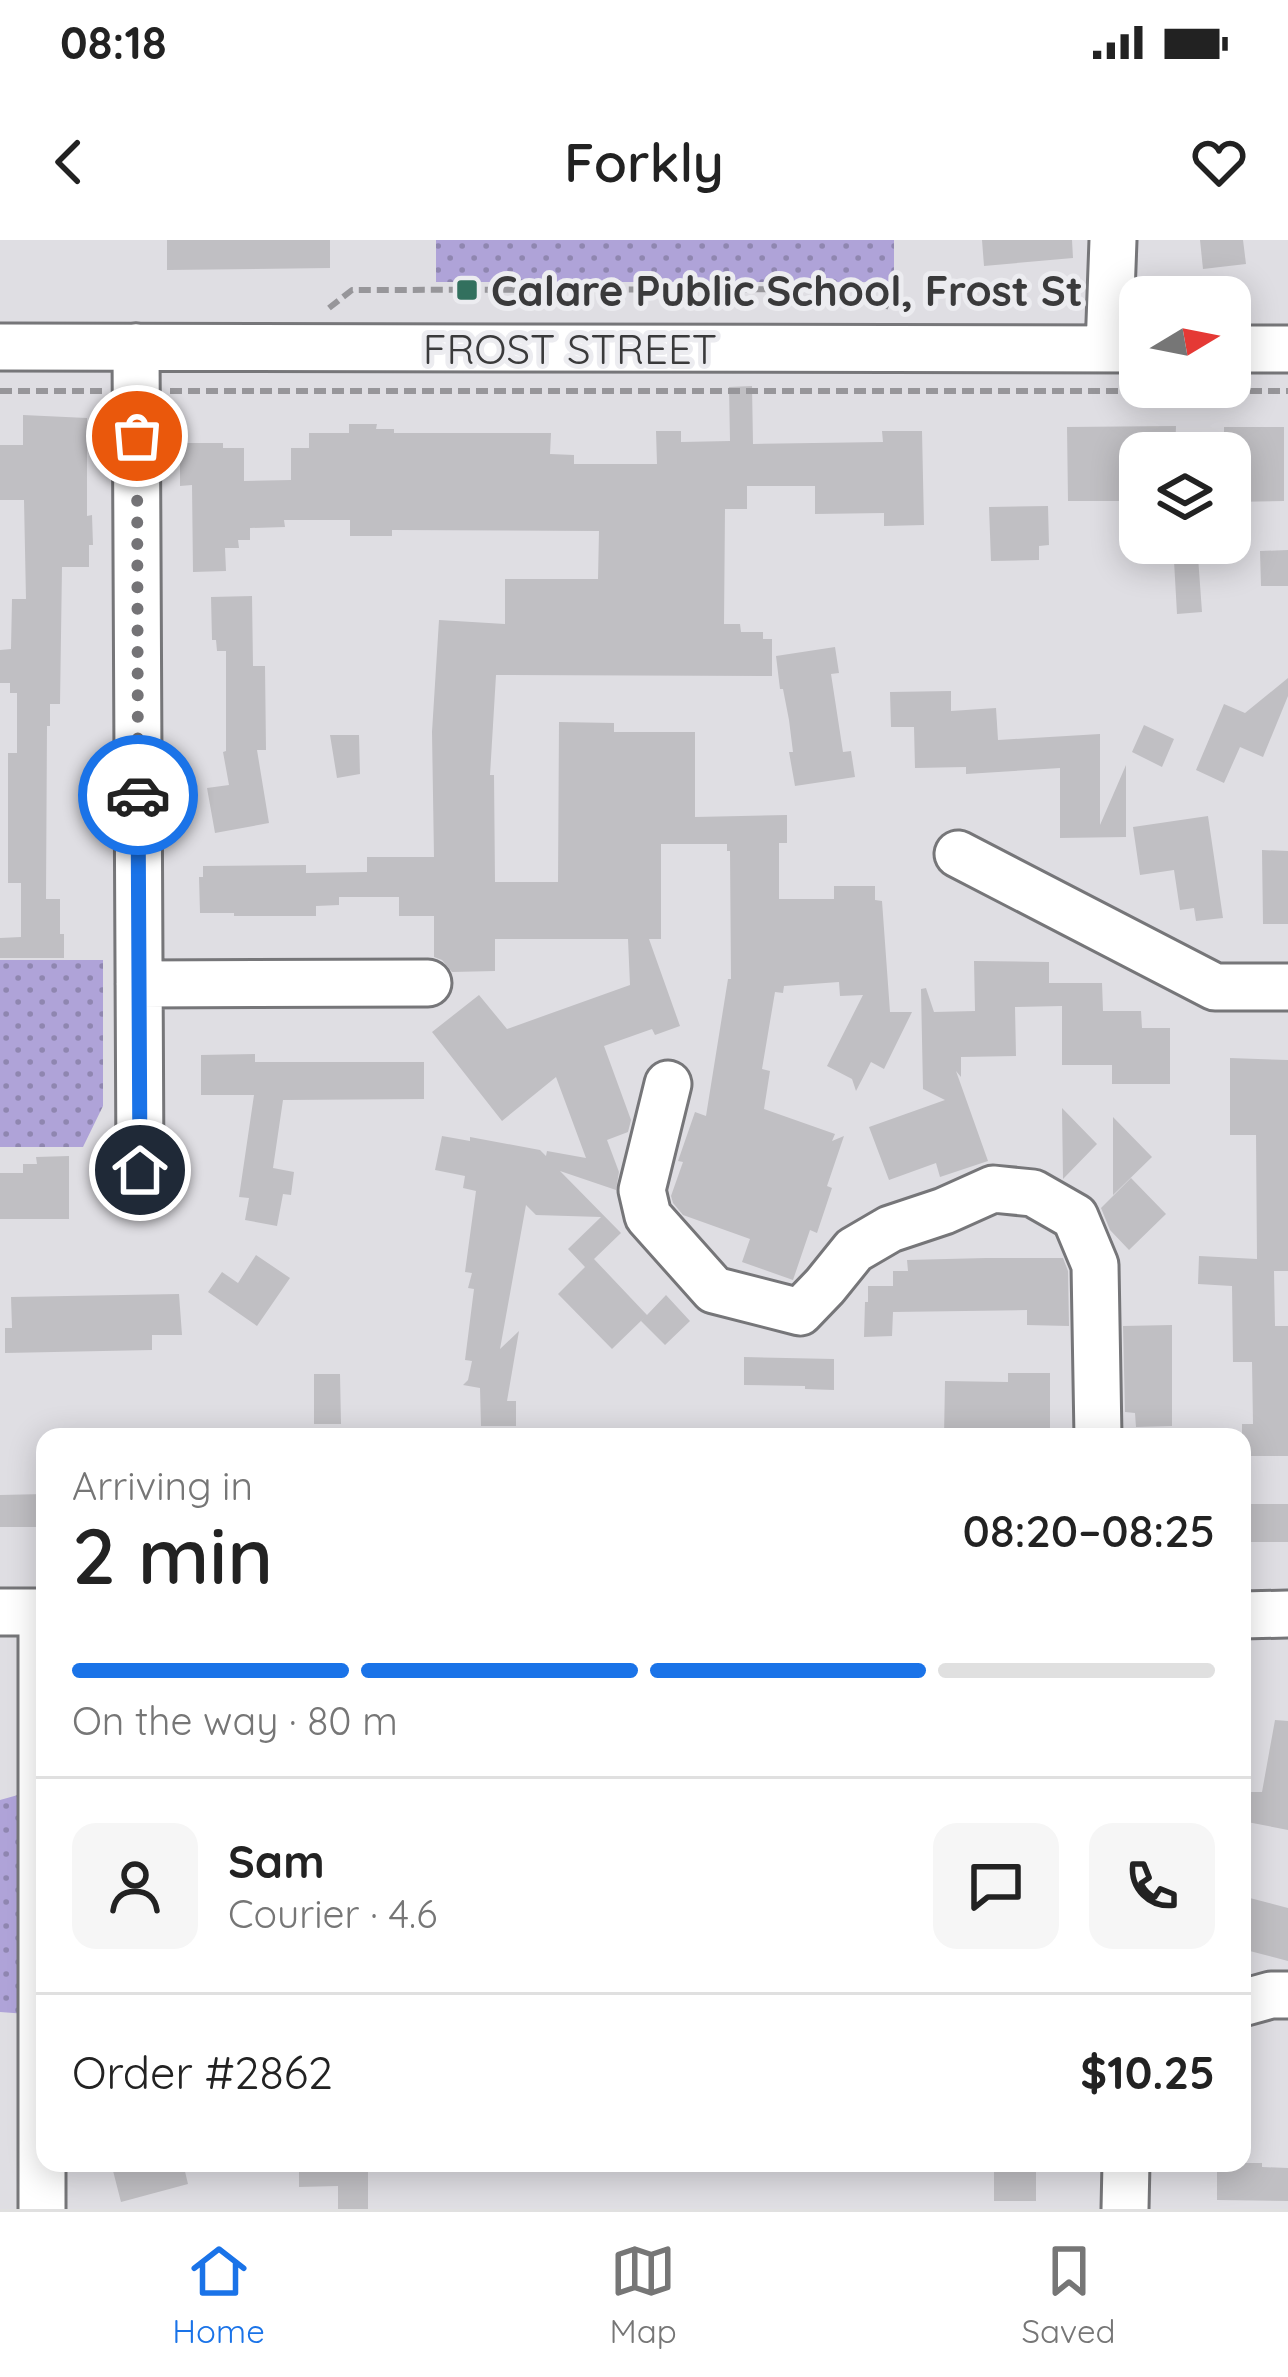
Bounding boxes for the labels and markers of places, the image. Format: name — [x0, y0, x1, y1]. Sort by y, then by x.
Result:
place label: Calare Public School, Frost St — [491, 264, 1083, 317]
marker: Calare Public School, Frost St — [454, 277, 480, 303]
pin — [86, 385, 188, 487]
pin — [89, 1119, 191, 1221]

